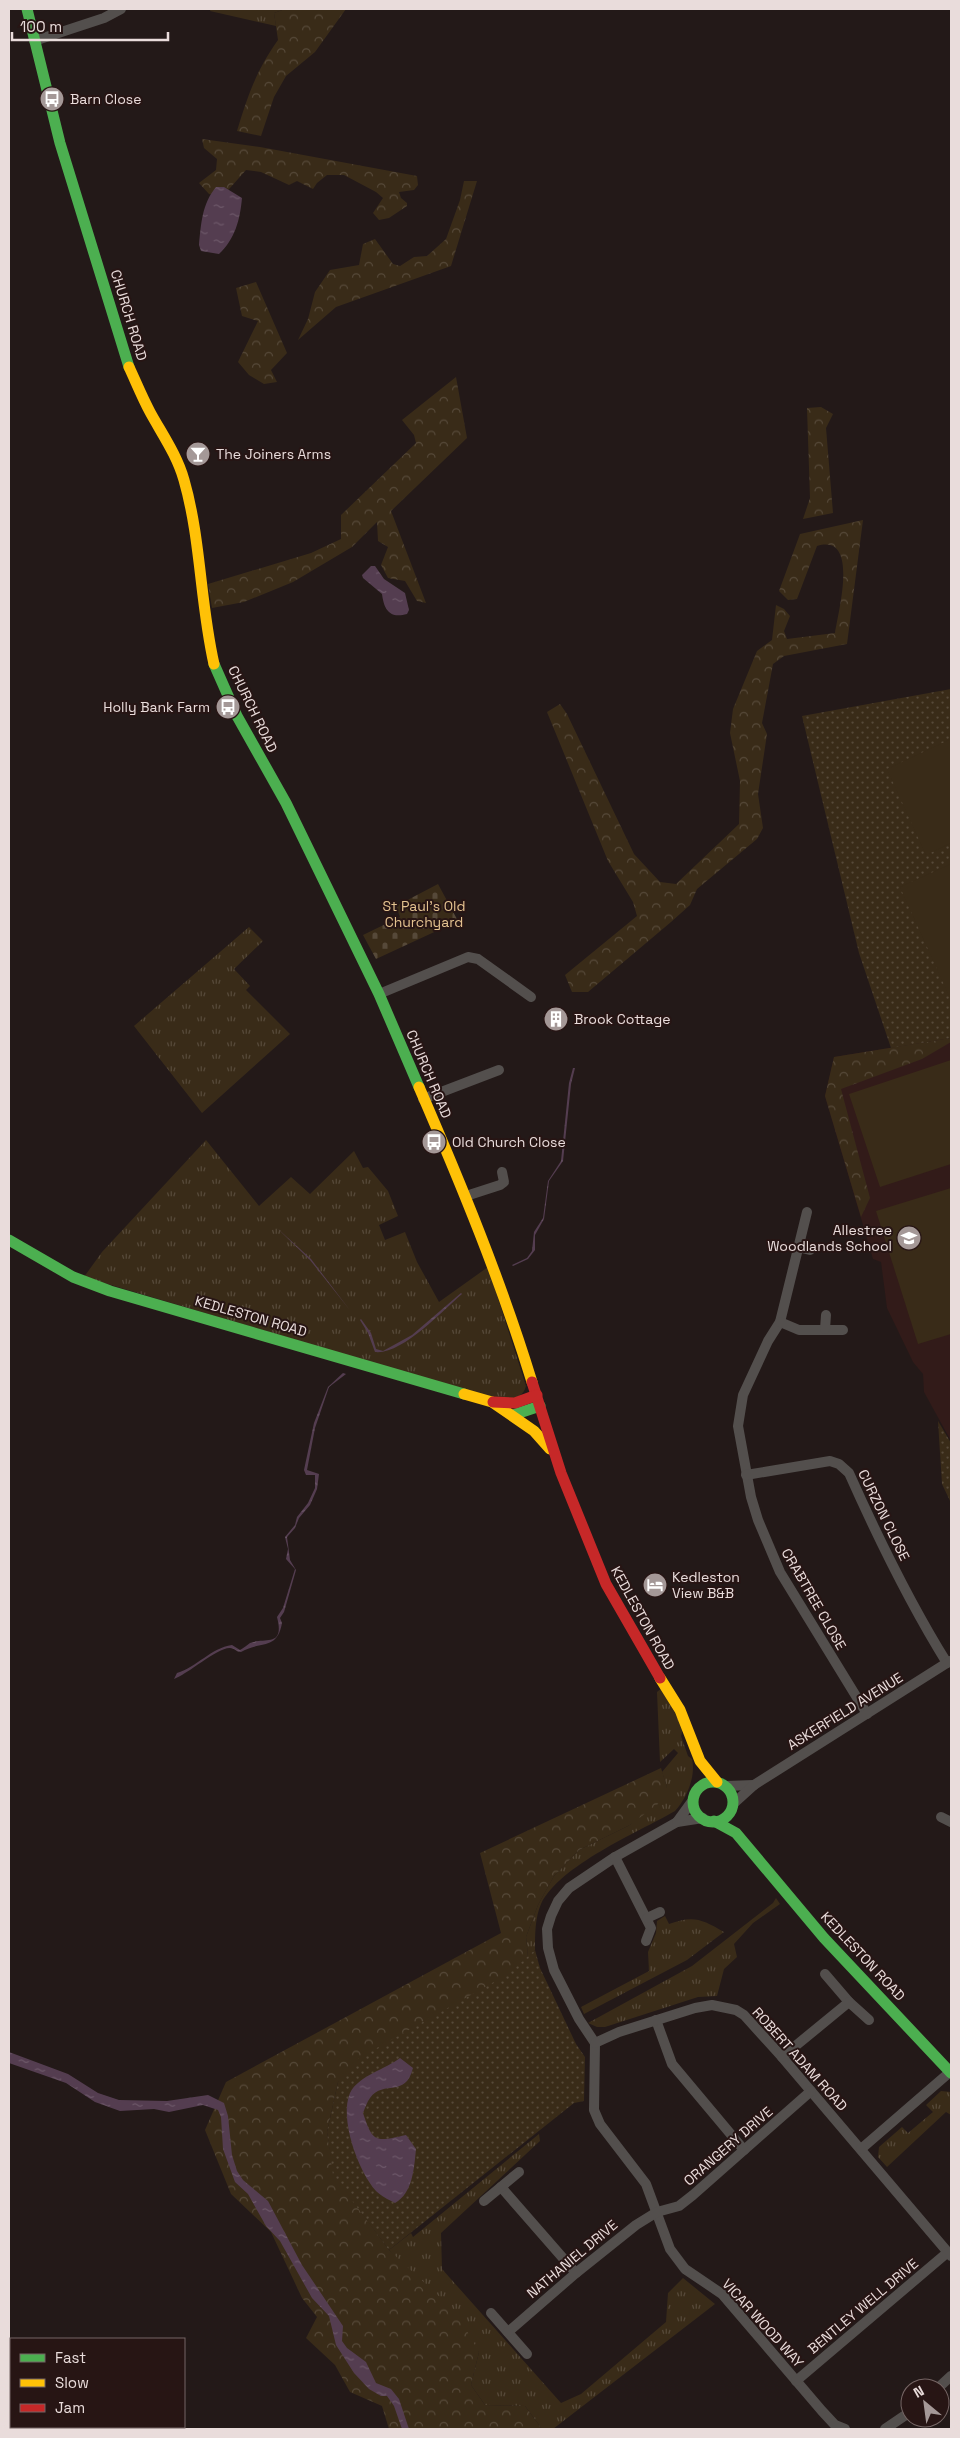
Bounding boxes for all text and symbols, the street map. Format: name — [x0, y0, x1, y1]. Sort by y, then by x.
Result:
scale bar — [12, 10, 169, 42]
text: 100 m — [20, 17, 62, 36]
bus stop icon: Barn Close — [39, 86, 65, 112]
place label: Barn Close — [70, 90, 142, 108]
street label: CHURCH ROAD — [107, 267, 151, 363]
bar icon: The Joiners Arms — [185, 441, 211, 467]
place label: The Joiners Arms — [216, 445, 331, 463]
street label: CHURCH ROAD — [224, 663, 282, 755]
bus stop icon: Holly Bank Farm — [215, 694, 241, 720]
place label: Holly Bank Farm — [103, 698, 210, 716]
park label: St Paul's Old Churchyard — [383, 897, 466, 931]
building icon: Brook Cottage — [543, 1006, 569, 1032]
place label: Brook Cottage — [574, 1010, 670, 1028]
street label: CHURCH ROAD — [402, 1027, 456, 1121]
bus stop icon: Old Church Close — [421, 1129, 447, 1155]
place label: Old Church Close — [452, 1133, 566, 1151]
place label: Allestree Woodlands School — [767, 1221, 892, 1255]
school or university icon: Allestree Woodlands School — [896, 1225, 922, 1251]
street label: KEDLESTON ROAD — [193, 1291, 309, 1341]
street label: CURZON CLOSE — [854, 1466, 914, 1564]
street label: CRABTREE CLOSE — [778, 1545, 850, 1653]
street label: KEDLESTON ROAD — [607, 1563, 679, 1673]
place label: Kedleston View B&B — [672, 1568, 740, 1602]
hotel icon: Kedleston View B&B — [642, 1572, 668, 1598]
street label: ASKERFIELD AVENUE — [784, 1668, 906, 1754]
street label: KEDLESTON ROAD — [817, 1908, 909, 2004]
street label: ROBERT ADAM ROAD — [749, 2003, 851, 2115]
street label: ORANGERY DRIVE — [680, 2102, 776, 2190]
street label: NATHANIEL DRIVE — [523, 2216, 621, 2302]
street label: BENTLEY WELL DRIVE — [804, 2254, 922, 2358]
street label: VICAR WOOD WAY — [718, 2275, 808, 2372]
legend — [10, 2338, 185, 2428]
text: Fast — [55, 2348, 86, 2367]
text: Slow — [55, 2373, 89, 2392]
north arrow — [900, 2378, 950, 2428]
text: N — [910, 2381, 927, 2402]
text: Jam — [55, 2398, 85, 2417]

